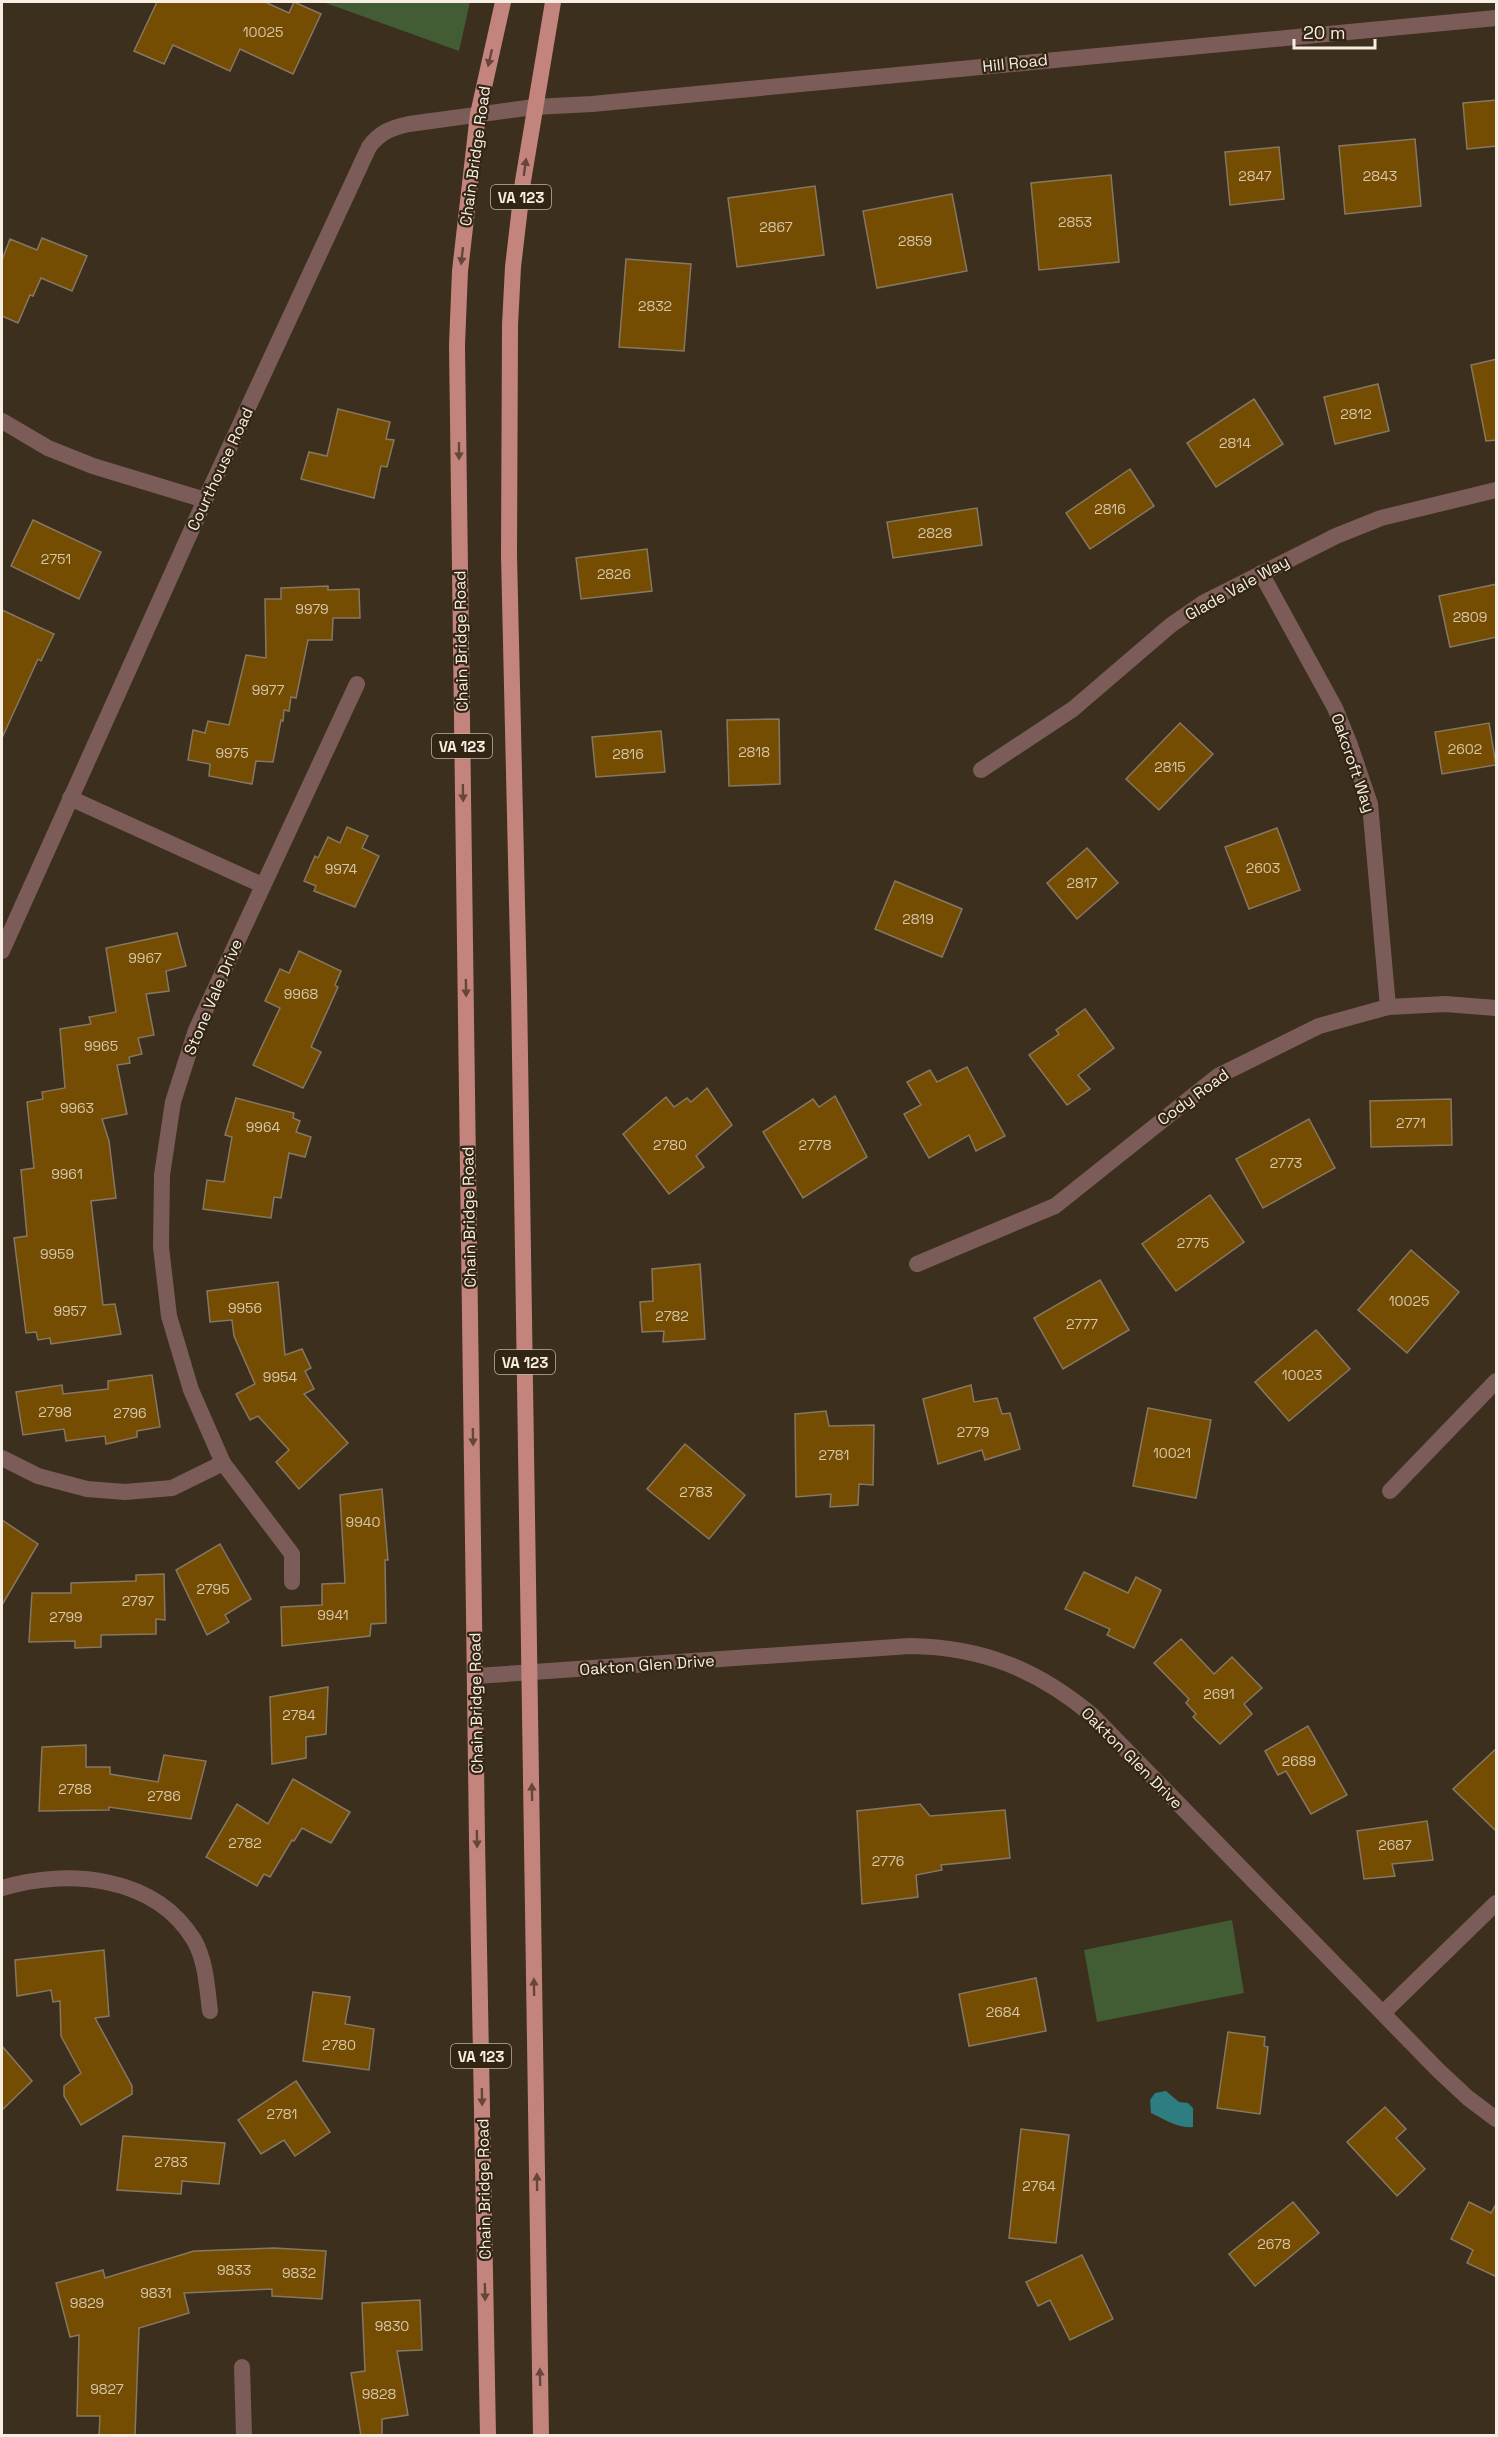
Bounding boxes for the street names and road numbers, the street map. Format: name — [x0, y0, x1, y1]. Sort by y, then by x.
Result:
street label: Hill Road — [981, 49, 1049, 77]
street label: Chain Bridge Road — [455, 85, 495, 227]
road number: VA 123 — [491, 185, 551, 209]
street label: Courthouse Road — [182, 404, 258, 534]
street label: Glade Vale Way — [1181, 551, 1293, 625]
street label: Chain Bridge Road — [449, 570, 473, 712]
street label: Oakcroft Way — [1326, 711, 1380, 815]
road number: VA 123 — [432, 734, 492, 758]
street label: Stone Vale Drive — [179, 936, 247, 1058]
street label: Cody Road — [1153, 1064, 1233, 1130]
street label: Chain Bridge Road — [457, 1146, 481, 1288]
road number: VA 123 — [495, 1350, 555, 1374]
street label: Chain Bridge Road — [464, 1632, 488, 1774]
street label: Oakton Glen Drive — [579, 1650, 715, 1680]
street label: Oakton Glen Drive — [1077, 1703, 1187, 1813]
road number: VA 123 — [451, 2044, 511, 2068]
street label: Chain Bridge Road — [472, 2118, 496, 2260]

